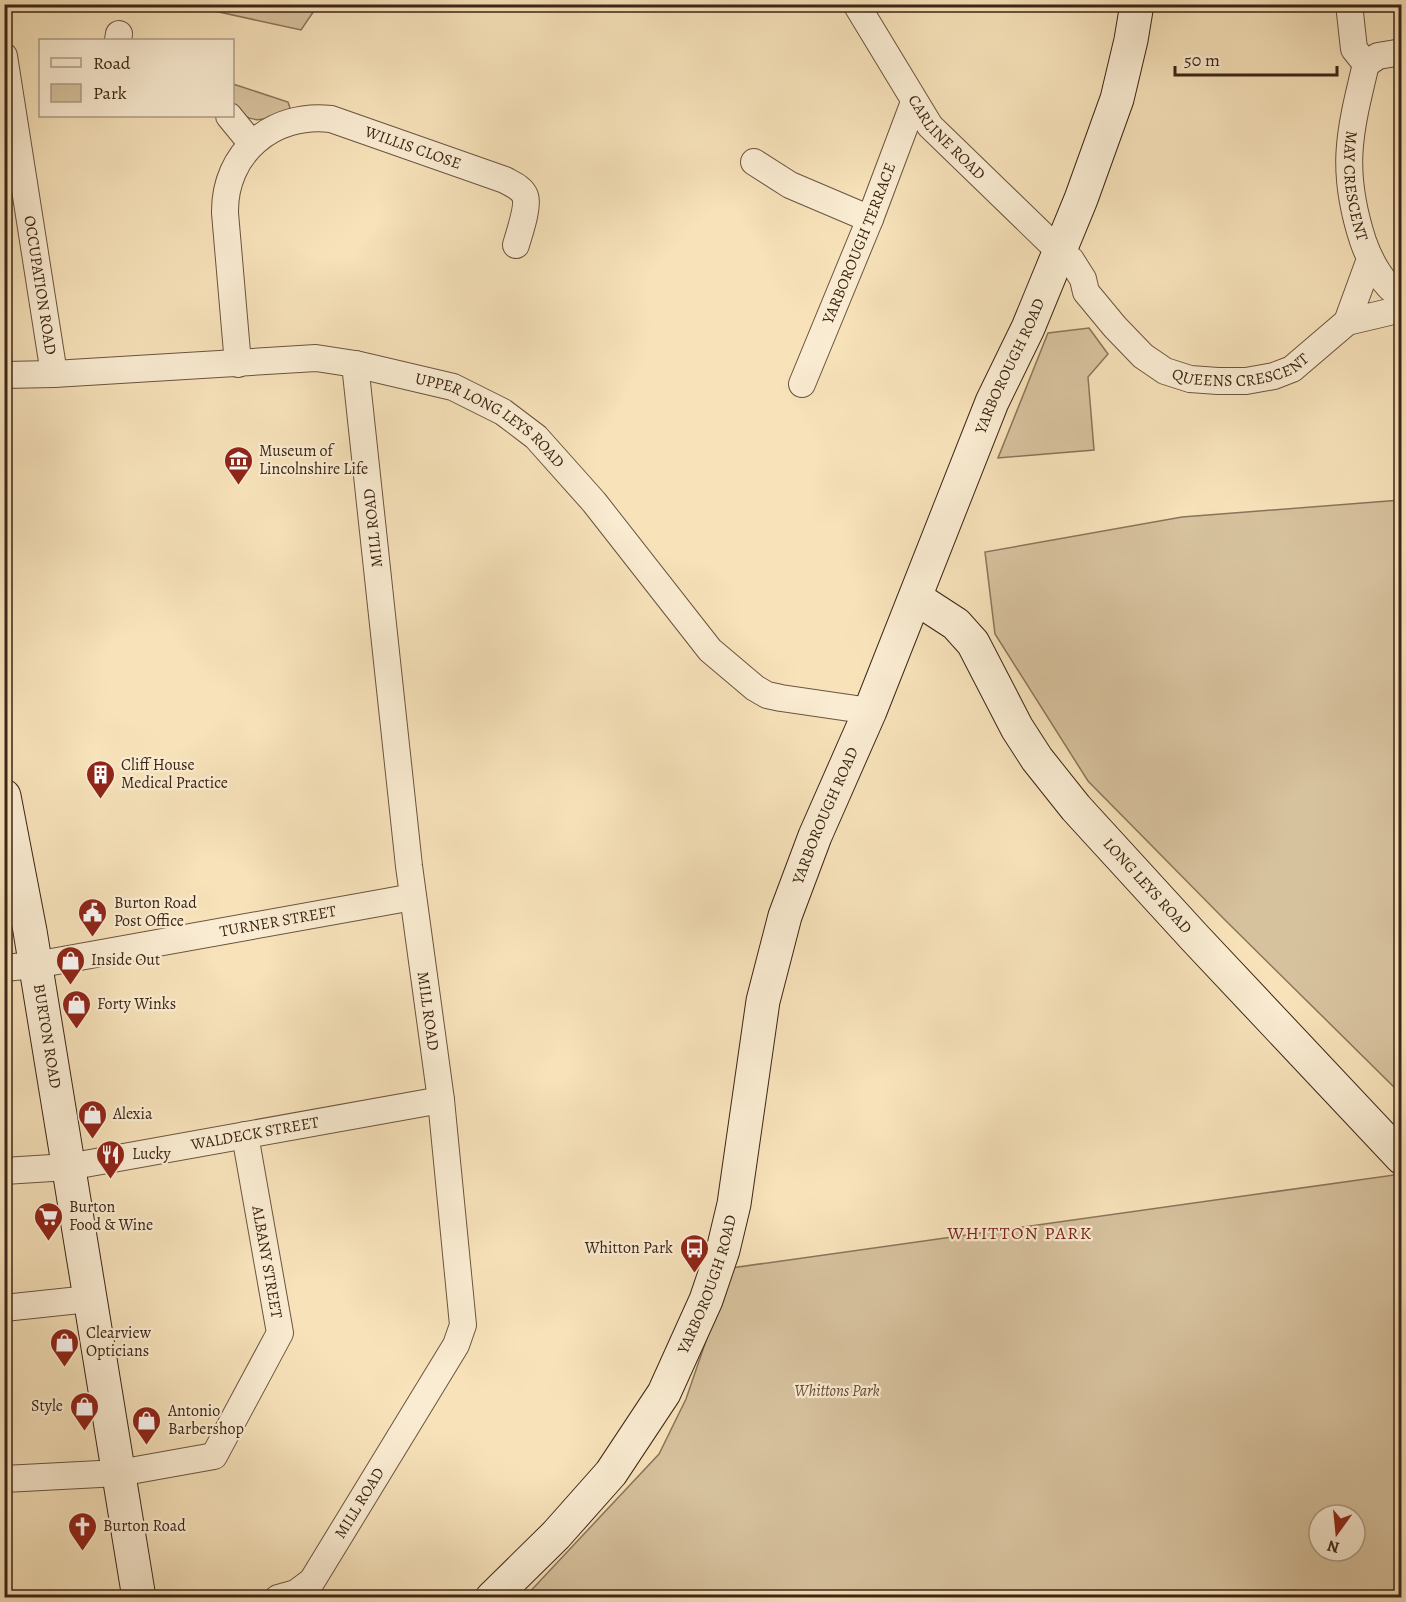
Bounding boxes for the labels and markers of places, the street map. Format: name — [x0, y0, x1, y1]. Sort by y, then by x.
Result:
place label: Museum of Lincolnshire Life — [259, 440, 368, 480]
museum icon: Museum of Lincolnshire Life — [222, 444, 254, 486]
place label: Cliff House Medical Practice — [121, 754, 228, 794]
building icon: Cliff House Medical Practice — [84, 758, 116, 800]
place label: Burton Road Post Office — [114, 892, 197, 932]
public building icon: Burton Road Post Office — [77, 896, 109, 938]
shop icon: Inside Out — [54, 944, 86, 986]
place label: Inside Out — [91, 949, 160, 971]
shop icon: Forty Winks — [60, 988, 92, 1030]
place label: Forty Winks — [97, 993, 176, 1015]
shop icon: Alexia — [76, 1098, 108, 1140]
place label: Alexia — [112, 1103, 153, 1125]
restaurant icon: Lucky — [95, 1138, 127, 1180]
place label: Lucky — [132, 1143, 172, 1165]
place label: Burton Food & Wine — [69, 1196, 153, 1236]
supermarket icon: Burton Food & Wine — [32, 1200, 64, 1242]
bus stop icon: Whitton Park — [678, 1232, 710, 1274]
place label: Whitton Park — [584, 1237, 673, 1259]
place label: Clearview Opticians — [86, 1322, 152, 1362]
shop icon: Clearview Opticians — [49, 1326, 81, 1368]
shop icon: Style — [68, 1390, 100, 1432]
place label: Style — [31, 1395, 63, 1417]
place label: Antonio Barbershop — [167, 1400, 244, 1440]
shop icon: Antonio Barbershop — [131, 1404, 163, 1446]
church icon: Burton Road — [66, 1510, 98, 1552]
place label: Burton Road — [103, 1515, 186, 1537]

